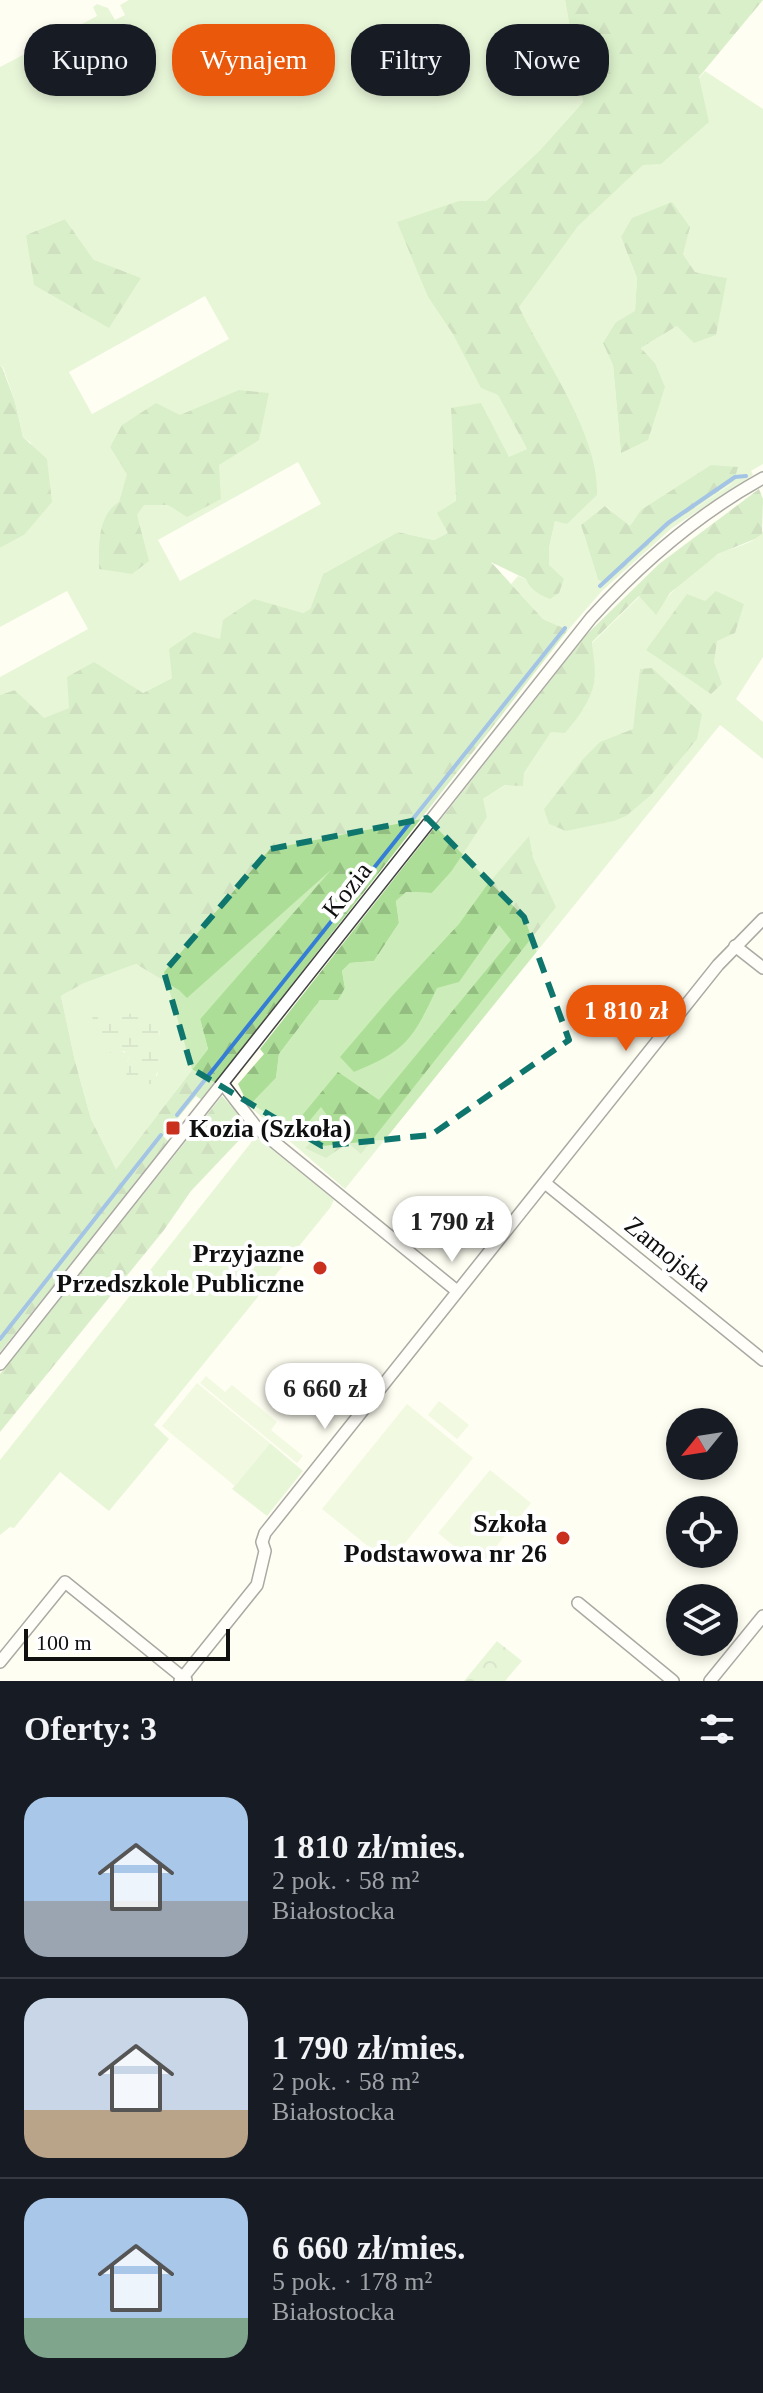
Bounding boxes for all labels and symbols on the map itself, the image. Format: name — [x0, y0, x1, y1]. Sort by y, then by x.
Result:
street label: Kozia — [316, 856, 378, 923]
pin: 1 810 zł — [543, 985, 709, 1053]
place label: Kozia (Szkoła) — [189, 1114, 352, 1143]
marker: Kozia (Szkoła) — [164, 1119, 182, 1137]
pin: 1 790 zł — [369, 1196, 535, 1264]
street label: Zamojska — [619, 1210, 717, 1298]
place label: Przyjazne Przedszkole Publiczne — [56, 1239, 304, 1298]
marker: Przyjazne Przedszkole Publiczne — [311, 1259, 329, 1277]
pin: 6 660 zł — [242, 1363, 408, 1431]
north arrow — [666, 1408, 738, 1480]
place label: Szkoła Podstawowa nr 26 — [344, 1509, 547, 1568]
marker: Szkoła Podstawowa nr 26 — [554, 1529, 572, 1547]
scale bar — [24, 1625, 230, 1661]

